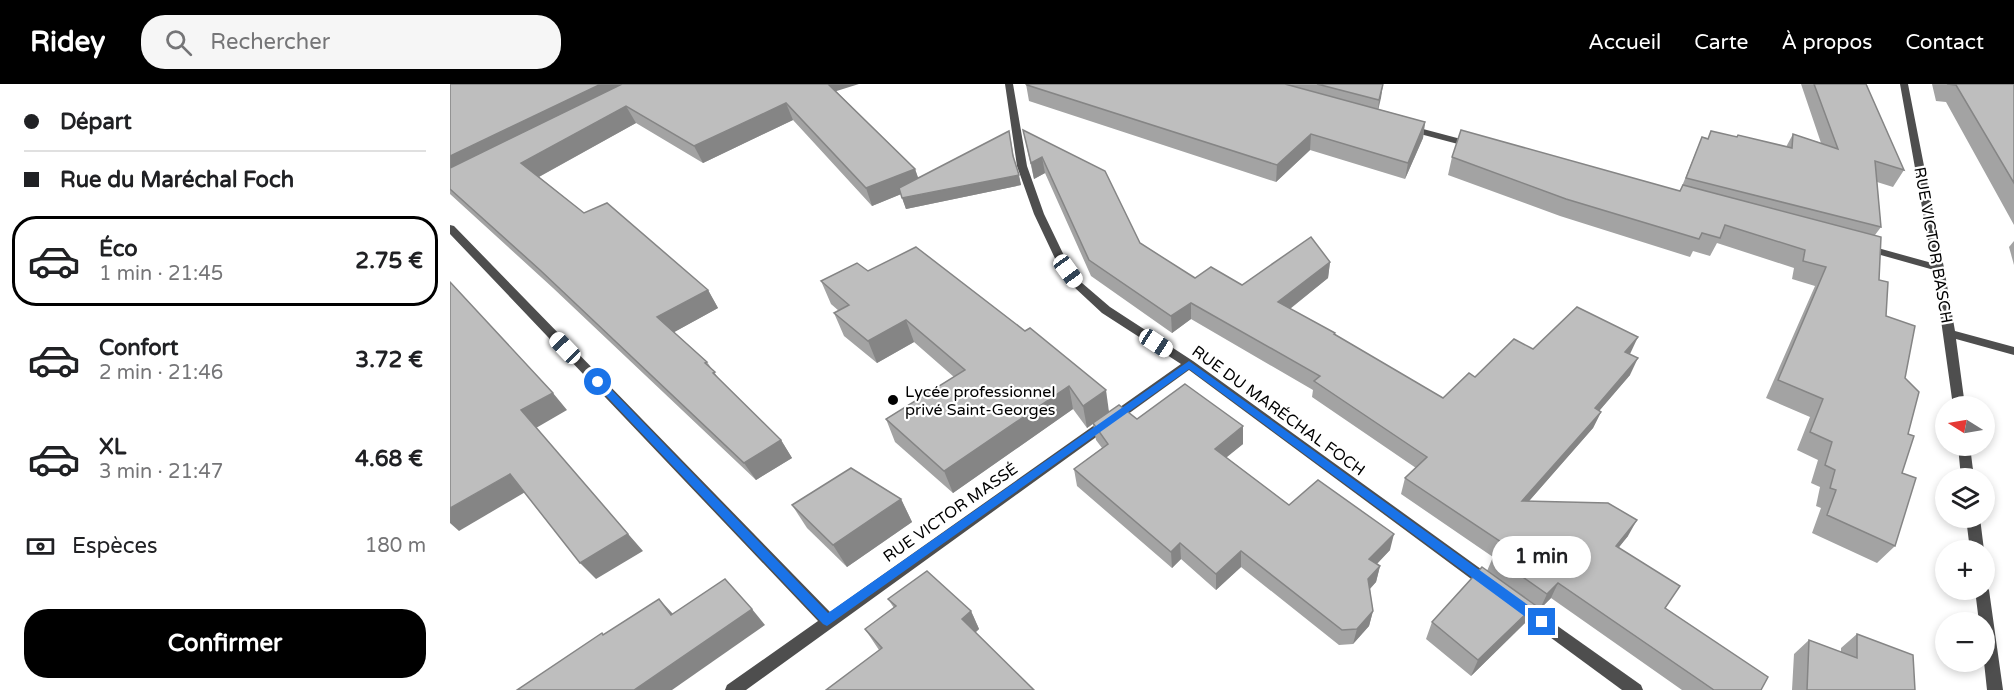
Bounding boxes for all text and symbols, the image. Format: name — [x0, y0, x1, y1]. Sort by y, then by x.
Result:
search box — [141, 15, 561, 69]
text: Ridey — [30, 25, 105, 59]
icon: search — [162, 26, 195, 59]
text: Rechercher — [210, 29, 330, 55]
text: Accueil — [1588, 30, 1661, 55]
text: Carte — [1694, 30, 1748, 55]
text: À propos — [1781, 30, 1872, 55]
text: Contact — [1905, 30, 1984, 55]
text: Départ — [60, 109, 132, 135]
street label: RUE VICTOR BASCH — [1909, 165, 1957, 325]
text: Rue du Maréchal Foch — [60, 167, 294, 193]
icon: car — [27, 234, 81, 288]
text: Éco — [99, 236, 138, 262]
text: 2.75 € — [355, 248, 423, 274]
car — [1050, 251, 1086, 291]
text: 1 min · 21:45 — [99, 262, 223, 286]
car — [1136, 326, 1176, 360]
car — [546, 329, 584, 367]
icon: car — [27, 333, 81, 387]
text: Confort — [99, 335, 178, 361]
street label: RUE DU MARÉCHAL FOCH — [1188, 341, 1369, 480]
text: 3.72 € — [355, 347, 423, 373]
text: 2 min · 21:46 — [99, 361, 223, 385]
route start — [584, 368, 611, 395]
place label: Lycée professionnel privé Saint-Georges — [905, 382, 1055, 420]
marker: Lycée professionnel privé Saint-Georges — [886, 393, 900, 407]
north arrow — [1935, 396, 1995, 456]
map controls — [1935, 396, 1995, 672]
icon: car — [27, 432, 81, 486]
text: XL — [99, 434, 126, 460]
text: 4.68 € — [355, 446, 423, 472]
street label: RUE VICTOR MASSÉ — [879, 459, 1022, 567]
text: 3 min · 21:47 — [99, 460, 223, 484]
button: layers — [1935, 468, 1995, 528]
icon: cash — [24, 530, 57, 563]
text: Espèces — [72, 533, 157, 559]
text: 180 m — [365, 534, 426, 558]
callout: 1 min — [1492, 535, 1592, 577]
button: + — [1935, 540, 1995, 600]
text: 1 min — [1515, 545, 1568, 569]
route end — [1528, 608, 1555, 635]
button: Confirmer — [24, 609, 426, 678]
button: − — [1935, 612, 1995, 672]

